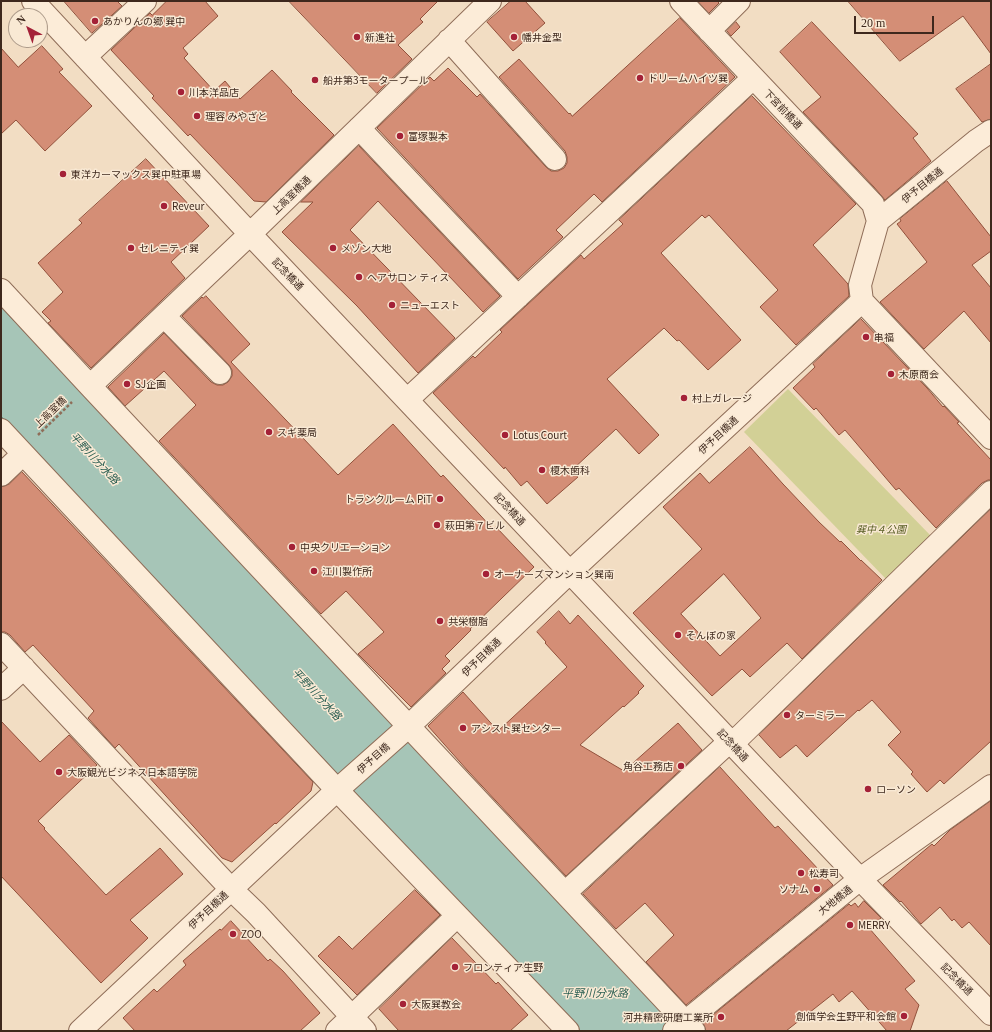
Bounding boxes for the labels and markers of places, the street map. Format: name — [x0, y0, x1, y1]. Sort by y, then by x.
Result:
place label: あかりんの郷 巽中 — [103, 15, 185, 27]
marker: あかりんの郷 巽中 — [90, 16, 100, 26]
place label: 新進社 — [365, 31, 395, 43]
place label: 幡井金型 — [522, 31, 562, 43]
marker: 新進社 — [352, 32, 362, 42]
marker: 幡井金型 — [509, 32, 519, 42]
place label: ドリームハイツ巽 — [648, 72, 728, 84]
marker: ドリームハイツ巽 — [635, 73, 645, 83]
place label: 船井第3モータープール — [323, 74, 429, 86]
marker: 船井第3モータープール — [310, 75, 320, 85]
place label: 川本洋品店 — [189, 86, 239, 98]
marker: 川本洋品店 — [176, 87, 186, 97]
place label: 理容 みやざと — [205, 110, 267, 122]
marker: 理容 みやざと — [192, 111, 202, 121]
place label: 富塚製本 — [408, 130, 448, 142]
marker: 富塚製本 — [395, 131, 405, 141]
place label: 東洋カーマックス巽中駐車場 — [71, 168, 201, 180]
marker: 東洋カーマックス巽中駐車場 — [58, 169, 68, 179]
place label: Reveur — [172, 200, 204, 212]
marker: Reveur — [159, 201, 169, 211]
place label: セレニティ巽 — [139, 242, 199, 254]
place label: メゾン大地 — [341, 242, 391, 254]
marker: セレニティ巽 — [126, 243, 136, 253]
marker: メゾン大地 — [328, 243, 338, 253]
place label: ヘアサロン ティス — [367, 271, 449, 283]
marker: ヘアサロン ティス — [354, 272, 364, 282]
place label: ニューエスト — [400, 299, 460, 311]
marker: ニューエスト — [387, 300, 397, 310]
place label: 串福 — [874, 331, 894, 343]
marker: 串福 — [861, 332, 871, 342]
place label: 木原商会 — [899, 368, 939, 380]
marker: 木原商会 — [886, 369, 896, 379]
place label: SJ企画 — [135, 378, 166, 390]
marker: SJ企画 — [122, 379, 132, 389]
place label: 村上ガレージ — [692, 392, 752, 404]
marker: 村上ガレージ — [679, 393, 689, 403]
place label: スギ薬局 — [277, 426, 317, 438]
marker: スギ薬局 — [264, 427, 274, 437]
place label: Lotus Court — [513, 429, 567, 441]
marker: Lotus Court — [500, 430, 510, 440]
place label: 榎木歯科 — [550, 464, 590, 476]
marker: 榎木歯科 — [537, 465, 547, 475]
place label: トランクルーム PiT — [345, 493, 432, 505]
marker: トランクルーム PiT — [435, 494, 445, 504]
place label: 萩田第７ビル — [445, 519, 505, 531]
marker: 萩田第７ビル — [432, 520, 442, 530]
place label: 中央クリエーション — [300, 541, 390, 553]
marker: 中央クリエーション — [287, 542, 297, 552]
place label: 江川製作所 — [322, 565, 372, 577]
marker: 江川製作所 — [309, 566, 319, 576]
place label: オーナーズマンション巽南 — [494, 568, 614, 580]
marker: オーナーズマンション巽南 — [481, 569, 491, 579]
place label: 共栄樹脂 — [448, 615, 488, 627]
marker: 共栄樹脂 — [435, 616, 445, 626]
place label: そんぽの家 — [686, 629, 736, 641]
marker: そんぽの家 — [673, 630, 683, 640]
place label: ターミラー — [795, 709, 845, 721]
marker: ターミラー — [782, 710, 792, 720]
place label: アシスト巽センター — [471, 722, 561, 734]
marker: アシスト巽センター — [458, 723, 468, 733]
place label: 角谷工務店 — [623, 760, 673, 772]
marker: 角谷工務店 — [676, 761, 686, 771]
place label: 大阪観光ビジネス日本語学院 — [67, 766, 197, 778]
marker: 大阪観光ビジネス日本語学院 — [54, 767, 64, 777]
place label: ローソン — [876, 783, 916, 795]
marker: ローソン — [863, 784, 873, 794]
place label: 松寿司 — [809, 867, 839, 879]
marker: 松寿司 — [796, 868, 806, 878]
place label: ソナム — [779, 883, 809, 895]
marker: ソナム — [812, 884, 822, 894]
place label: MERRY — [858, 919, 890, 931]
marker: MERRY — [845, 920, 855, 930]
place label: ZOO — [241, 928, 262, 940]
marker: ZOO — [228, 929, 238, 939]
place label: フロンティア生野 — [463, 961, 543, 973]
marker: フロンティア生野 — [450, 962, 460, 972]
place label: 大阪巽教会 — [411, 998, 461, 1010]
marker: 大阪巽教会 — [398, 999, 408, 1009]
place label: 創価学会生野平和会館 — [796, 1010, 896, 1022]
place label: 河井精密研磨工業所 — [623, 1011, 713, 1023]
marker: 創価学会生野平和会館 — [899, 1011, 909, 1021]
marker: 河井精密研磨工業所 — [716, 1012, 726, 1022]

